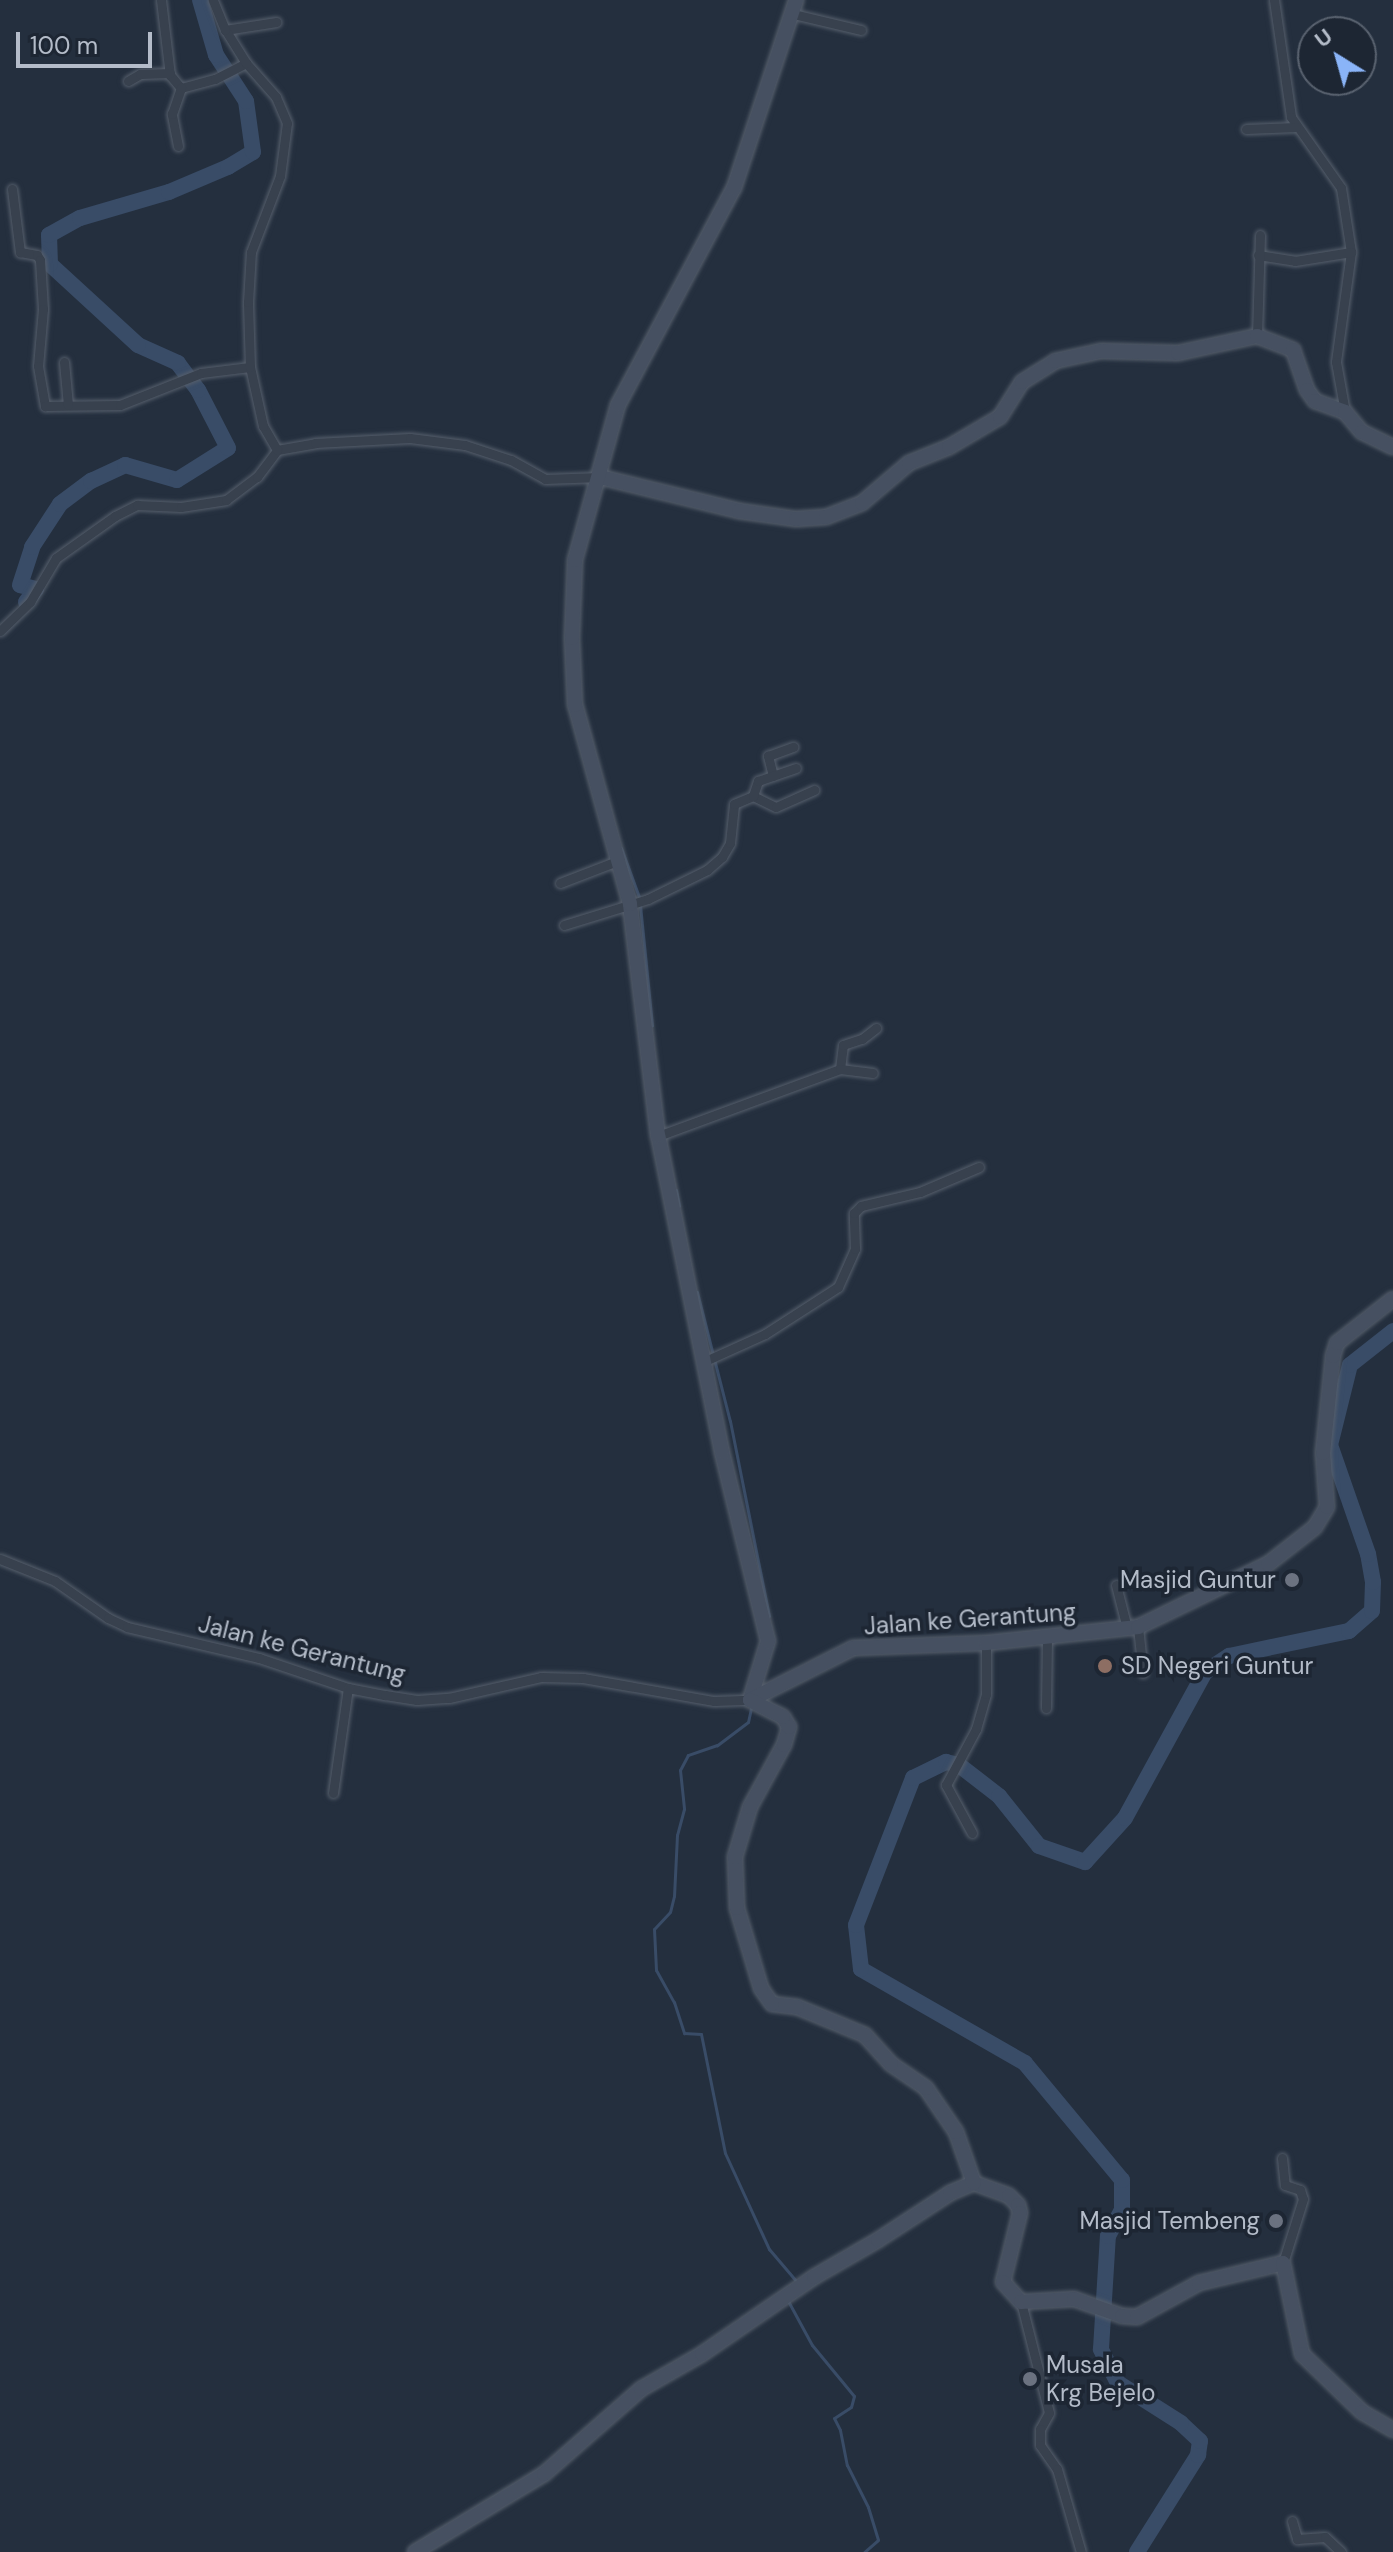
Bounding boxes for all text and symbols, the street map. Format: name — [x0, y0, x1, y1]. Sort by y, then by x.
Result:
scale bar — [20, 16, 156, 66]
north arrow — [1297, 16, 1377, 96]
text: U — [1309, 22, 1338, 54]
text: 100 m — [30, 30, 98, 61]
place label: Masjid Guntur — [1120, 1566, 1276, 1594]
marker: Masjid Guntur — [1283, 1571, 1301, 1589]
street label: Jalan ke Gerantung — [863, 1597, 1077, 1641]
street label: Jalan ke Gerantung — [195, 1609, 409, 1689]
place label: SD Negeri Guntur — [1121, 1652, 1313, 1680]
marker: SD Negeri Guntur — [1096, 1657, 1114, 1675]
place label: Masjid Tembeng — [1080, 2207, 1260, 2235]
marker: Masjid Tembeng — [1267, 2212, 1285, 2230]
place label: Musala Krg Bejelo — [1046, 2351, 1156, 2407]
marker: Musala Krg Bejelo — [1021, 2370, 1039, 2388]

